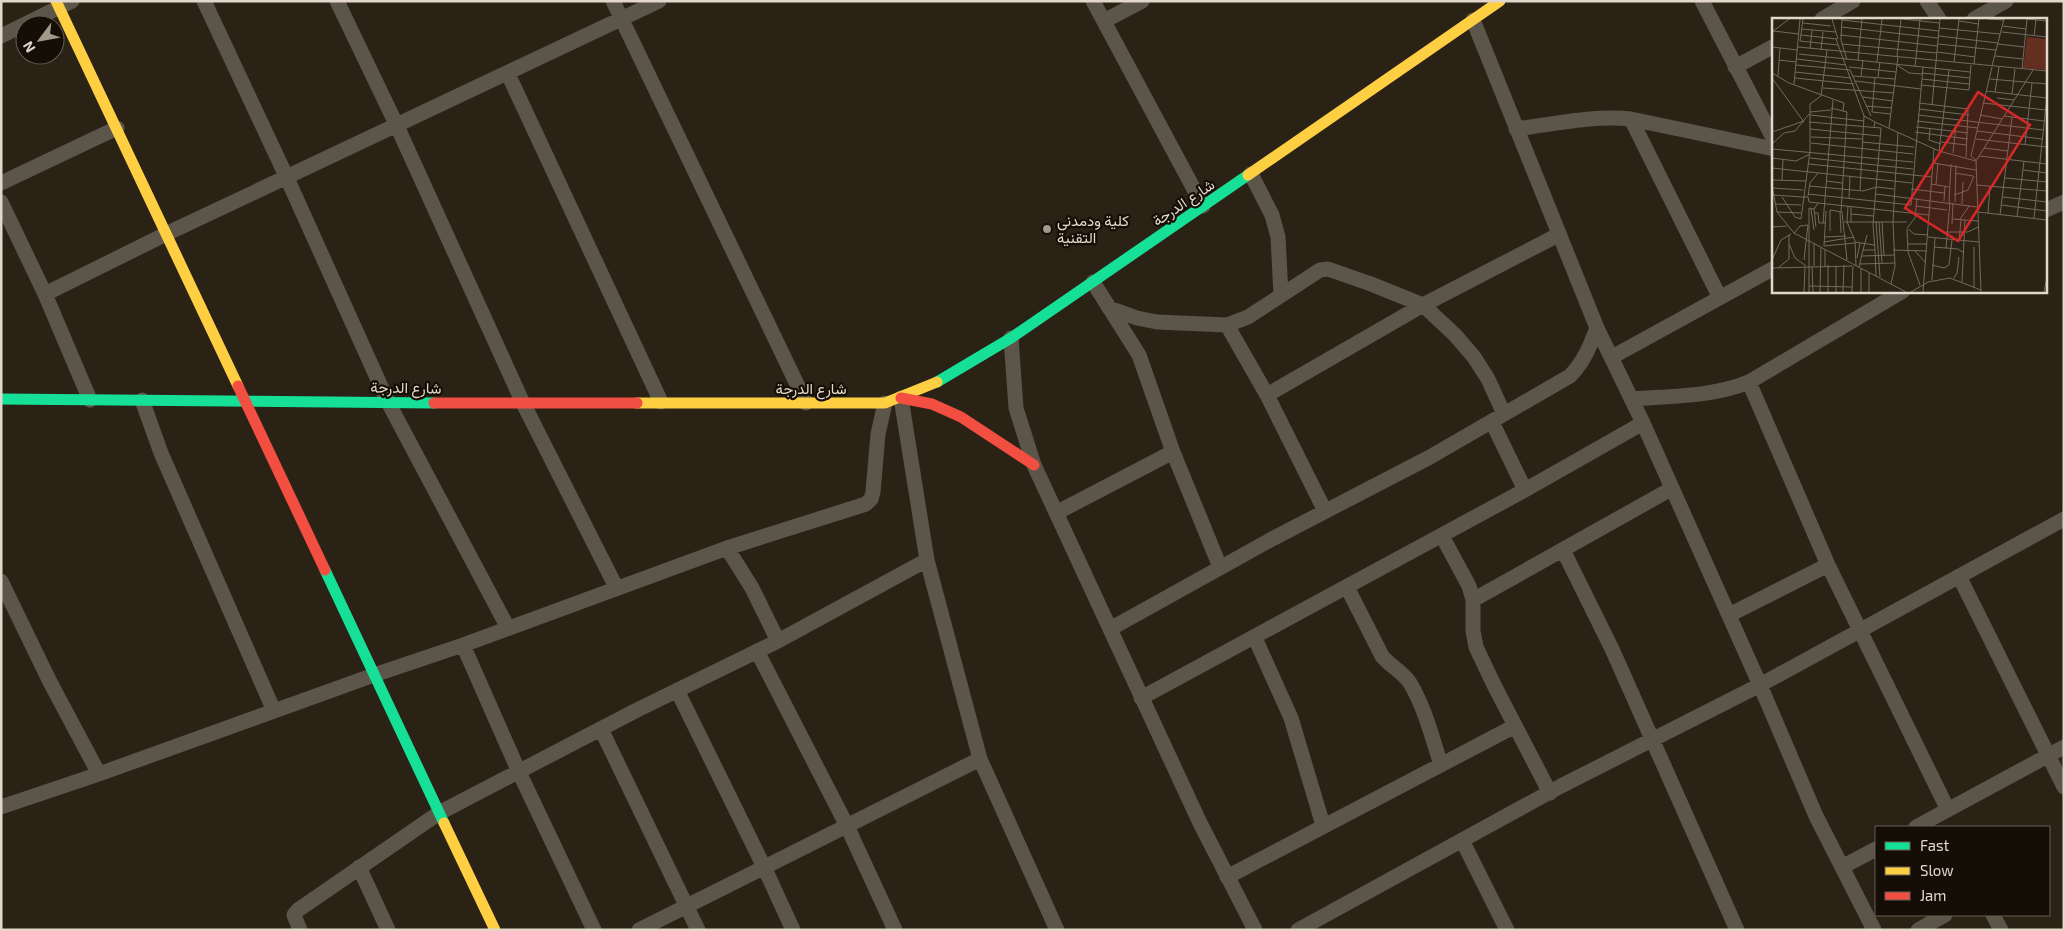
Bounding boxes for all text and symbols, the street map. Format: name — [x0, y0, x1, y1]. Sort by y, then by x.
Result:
north arrow — [15, 15, 65, 65]
inset map — [1772, 18, 2048, 292]
text: N — [19, 38, 38, 56]
street label: شارع الدرجة — [1148, 175, 1219, 232]
place label: كلية ودمدني التقنية — [1057, 211, 1129, 247]
marker: كلية ودمدني التقنية — [1041, 223, 1053, 235]
street label: شارع الدرجة — [370, 377, 442, 400]
street label: شارع الدرجة — [775, 379, 847, 400]
legend — [1875, 826, 2050, 916]
text: Fast — [1920, 836, 1950, 854]
text: Slow — [1920, 861, 1954, 879]
text: Jam — [1920, 886, 1946, 904]

